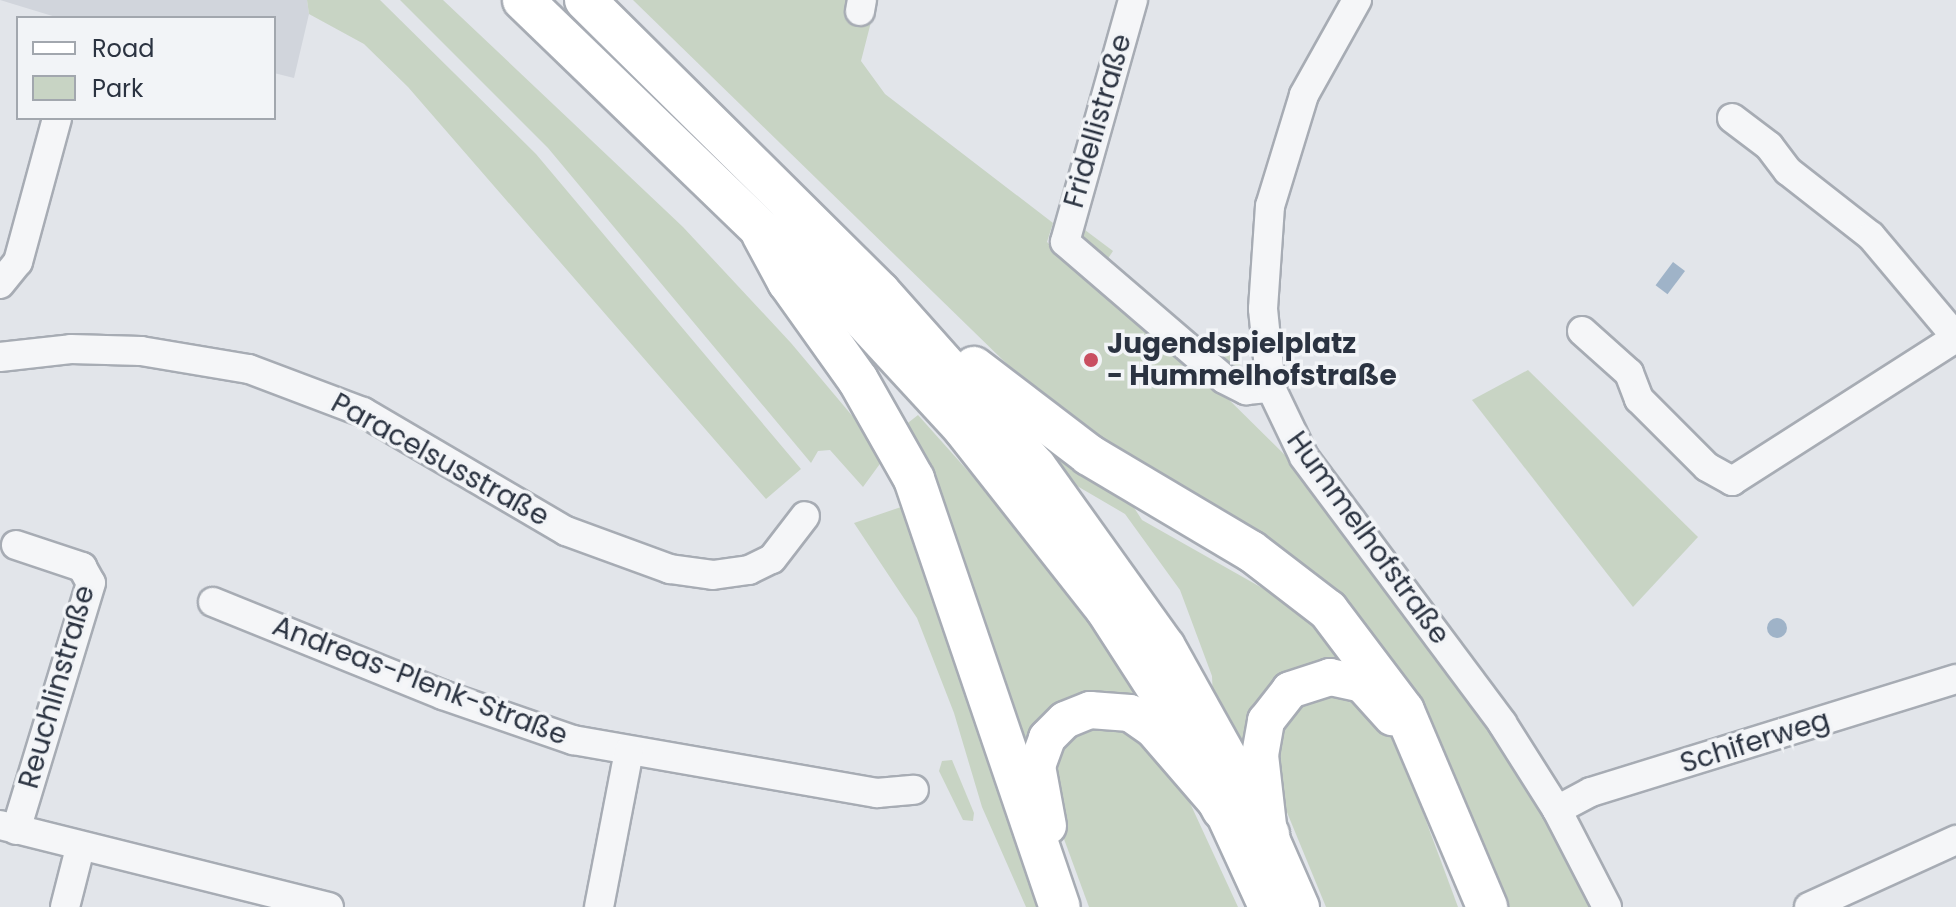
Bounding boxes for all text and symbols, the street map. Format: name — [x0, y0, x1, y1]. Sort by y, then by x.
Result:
legend — [16, 16, 276, 120]
street label: Fridellistraße — [1057, 30, 1139, 212]
text: Road — [92, 32, 154, 65]
text: Park — [92, 72, 143, 105]
place label: Jugendspielplatz - Hummelhofstraße — [1107, 327, 1397, 393]
marker: Jugendspielplatz - Hummelhofstraße — [1082, 351, 1100, 369]
street label: Paracelsusstraße — [325, 386, 555, 534]
street label: Hummelhofstraße — [1280, 425, 1456, 651]
street label: Reuchlinstraße — [12, 582, 102, 792]
street label: Andreas-Plenk-Straße — [268, 609, 572, 753]
street label: Schiferweg — [1676, 703, 1834, 781]

